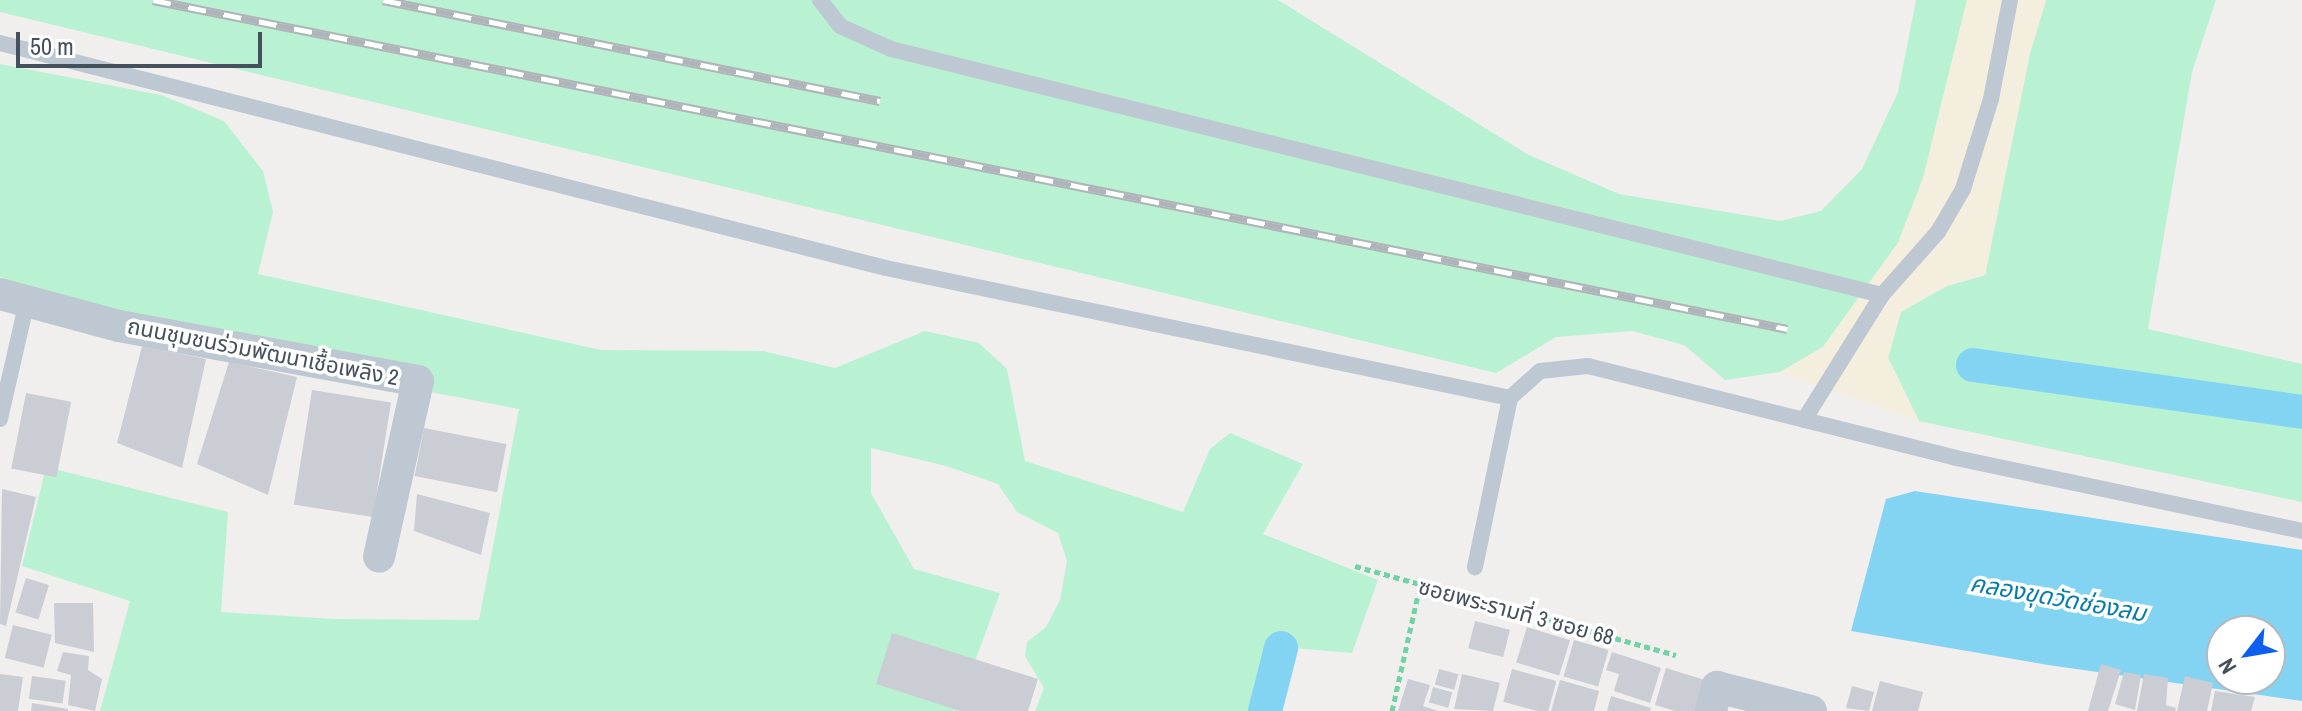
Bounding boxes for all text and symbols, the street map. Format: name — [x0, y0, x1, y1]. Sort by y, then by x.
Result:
scale bar — [20, 16, 266, 66]
text: 50 m — [30, 30, 74, 62]
street label: ถนนชุมชนร่วมพัฒนาเชื้อเพลิง 2 — [125, 313, 401, 391]
water label: คลองขุดวัดช่องลม — [1968, 568, 2148, 628]
street label: ซอยพระรามที่ 3 ซอย 68 — [1415, 573, 1617, 651]
north arrow — [2206, 615, 2286, 695]
text: N — [2211, 653, 2243, 680]

